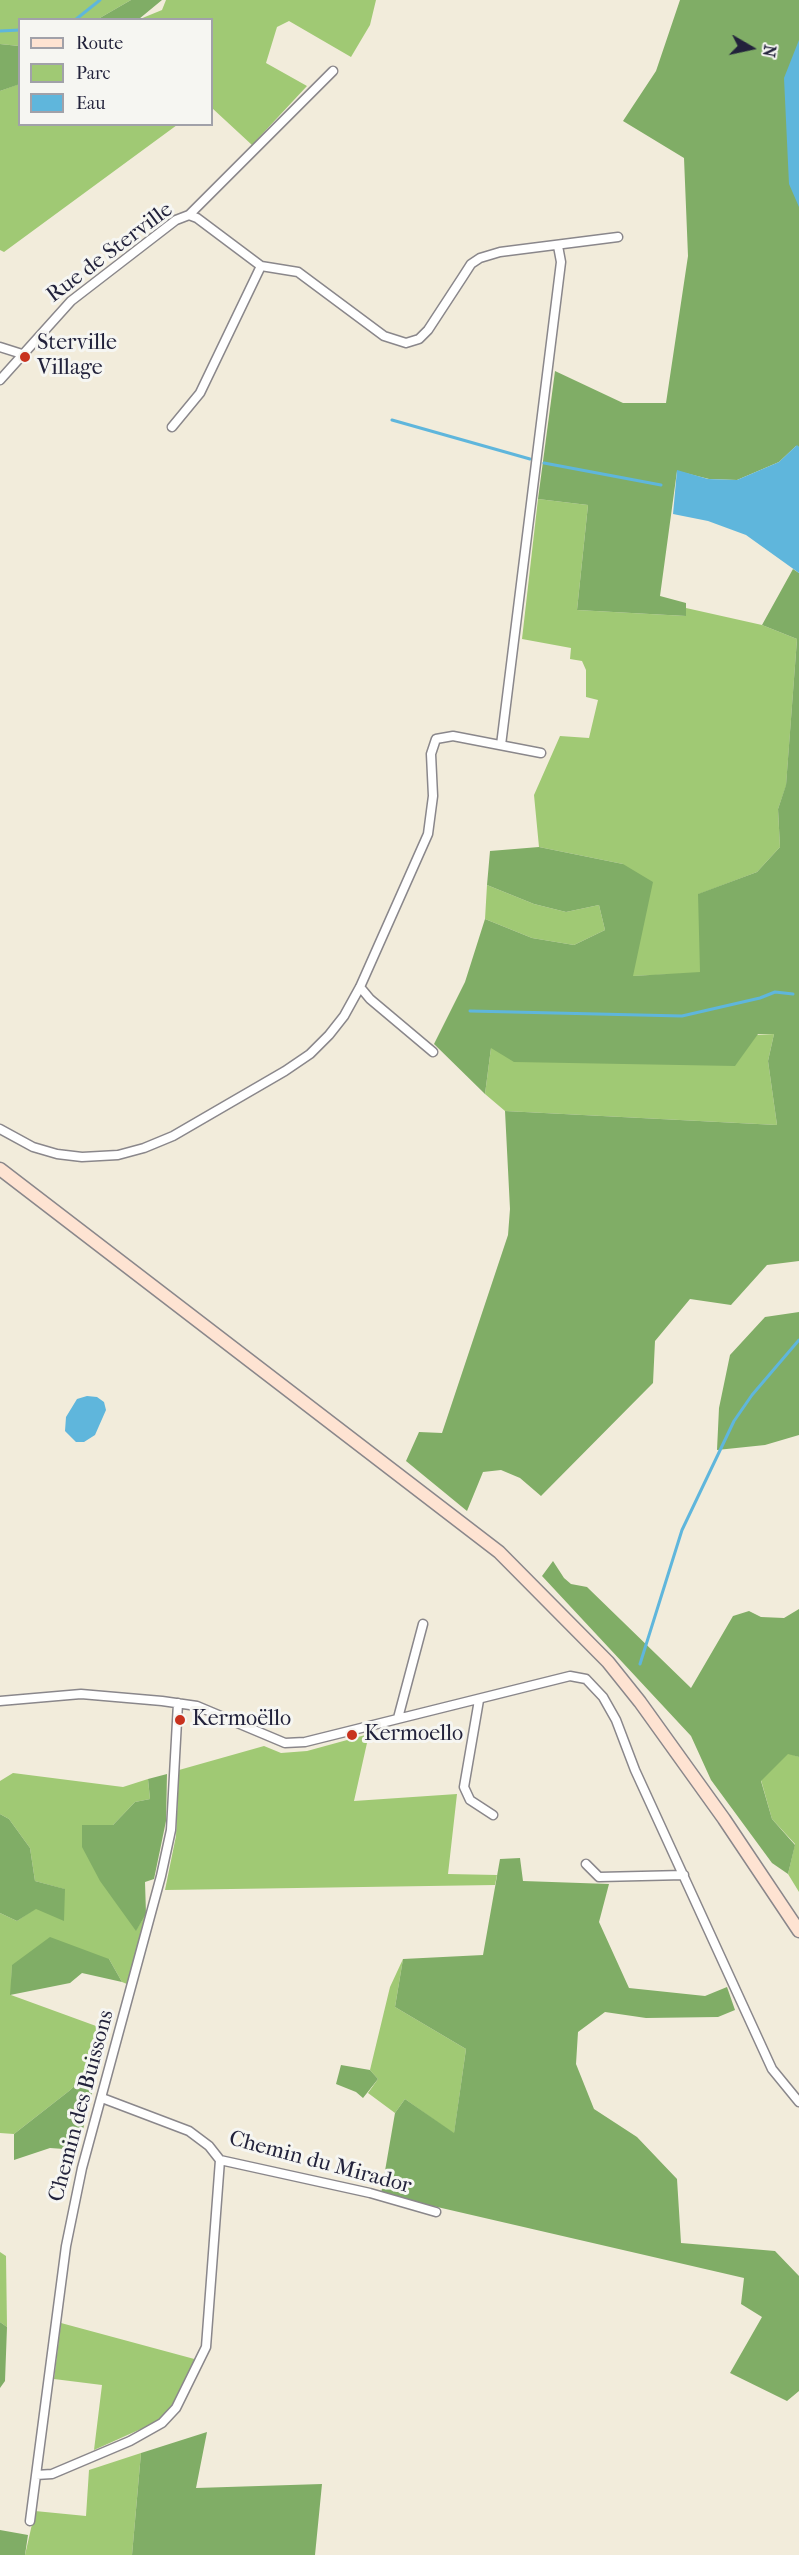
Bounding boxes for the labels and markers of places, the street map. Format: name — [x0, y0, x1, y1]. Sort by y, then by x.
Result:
place label: Sterville Village — [37, 331, 117, 382]
marker: Sterville Village — [18, 350, 32, 364]
place label: Kermoëllo — [192, 1707, 291, 1733]
marker: Kermoëllo — [173, 1713, 187, 1727]
place label: Kermoello — [364, 1722, 463, 1748]
marker: Kermoello — [345, 1728, 359, 1742]

